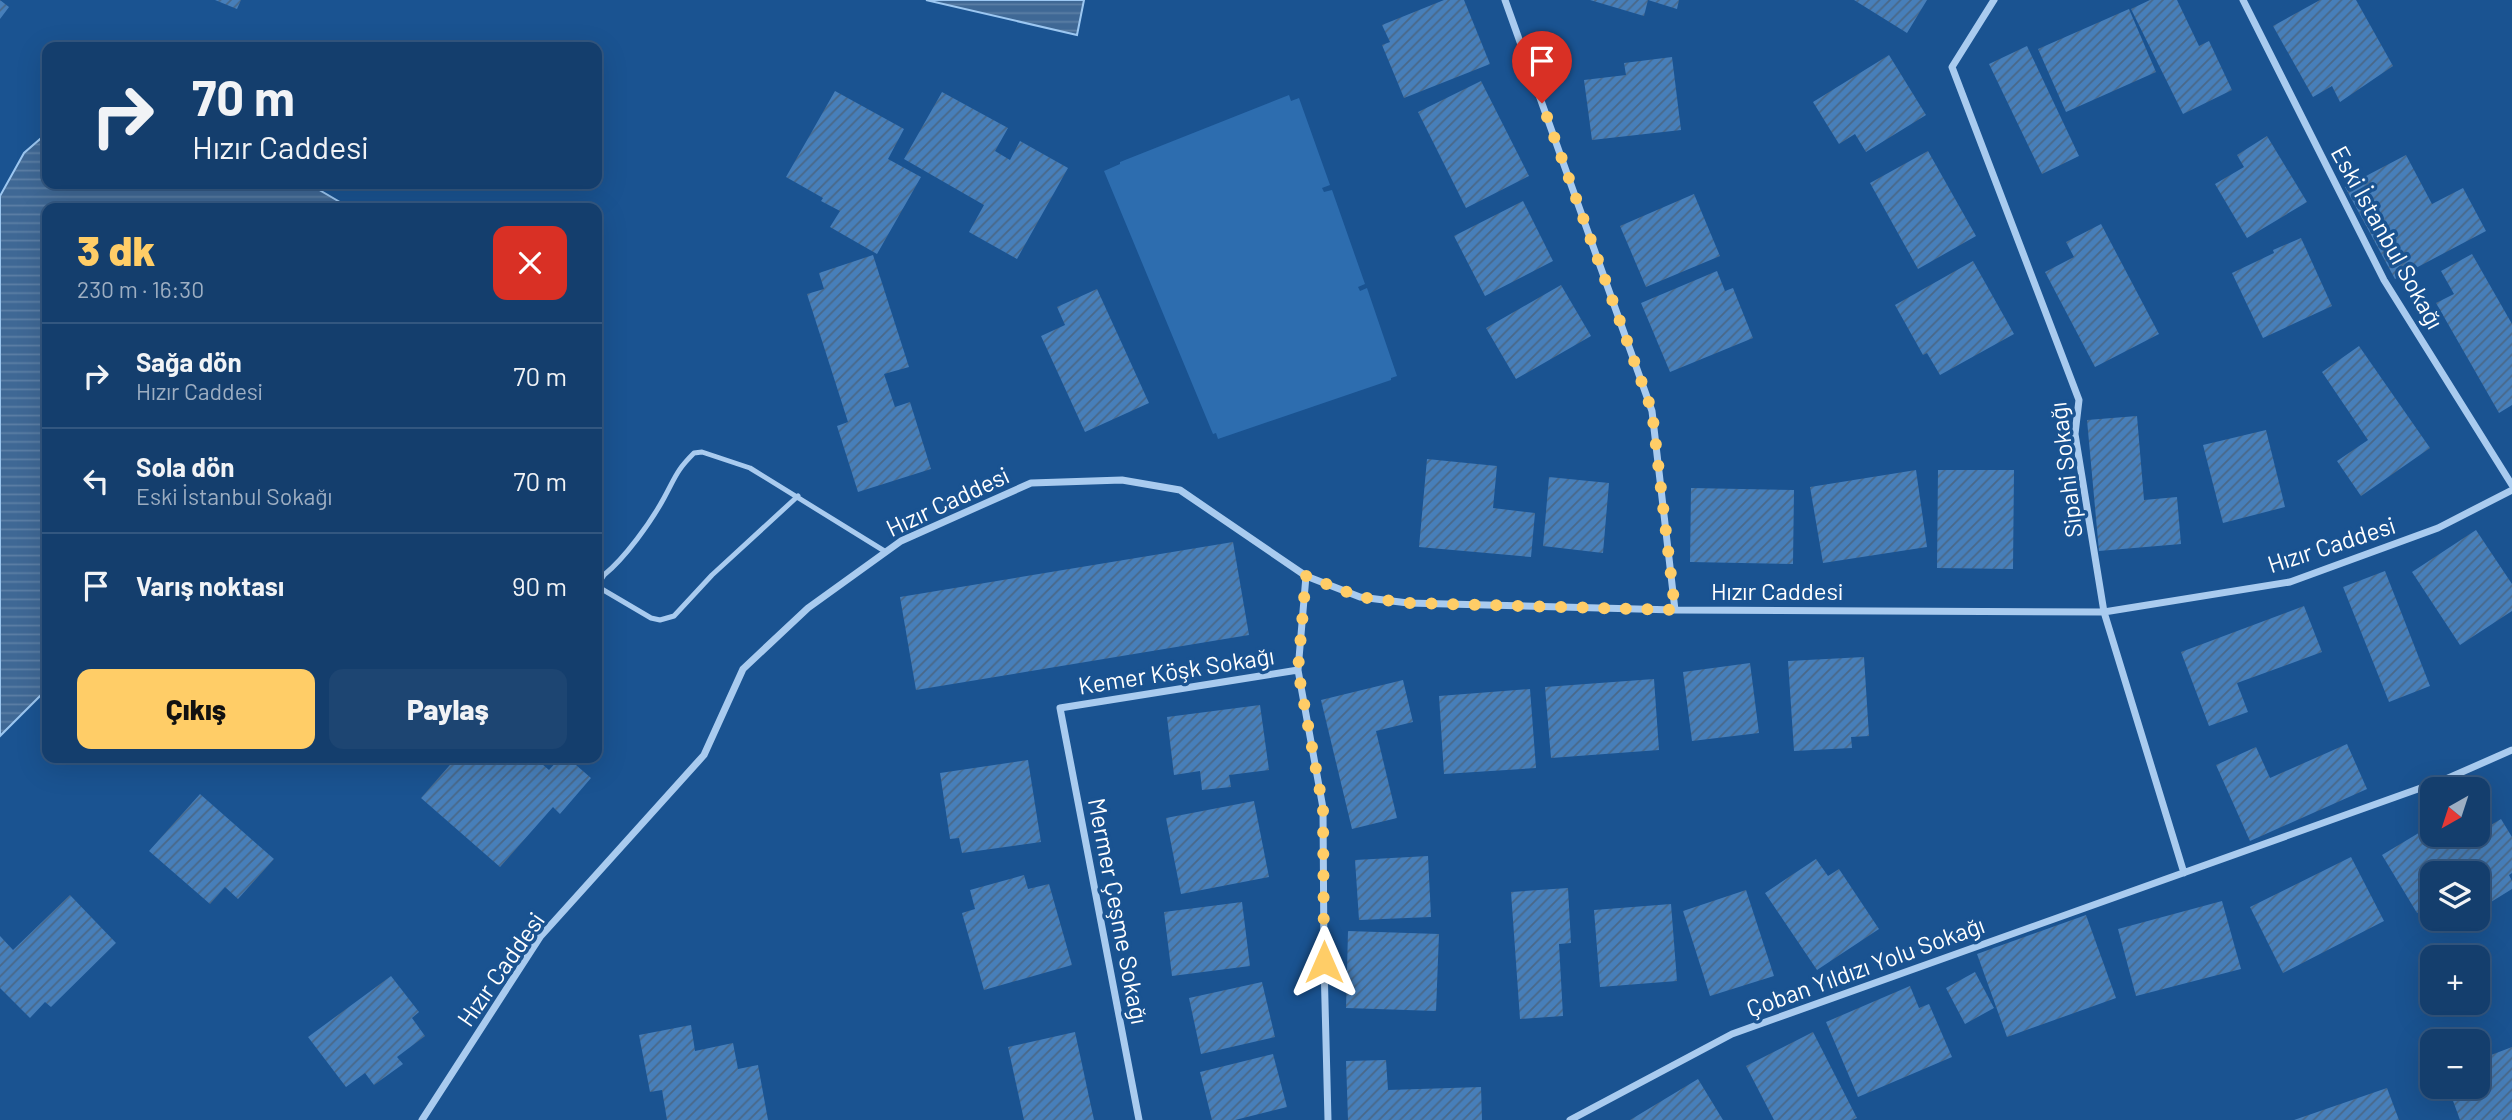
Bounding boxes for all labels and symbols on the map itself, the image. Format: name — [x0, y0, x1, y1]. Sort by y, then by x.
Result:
pin — [1512, 31, 1572, 103]
street label: Eski İstanbul Sokağı — [2326, 140, 2450, 334]
street label: Sipahi Sokağı — [2042, 400, 2088, 540]
street label: Hızır Caddesi — [881, 460, 1013, 542]
street label: Hızır Caddesi — [2264, 510, 2398, 578]
street label: Hızır Caddesi — [1711, 576, 1843, 605]
street label: Kemer Köşk Sokağı — [1076, 640, 1276, 700]
north arrow — [2420, 777, 2490, 847]
street label: Mermer Çeşme Sokağı — [1083, 795, 1155, 1027]
street label: Hızır Caddesi — [450, 907, 550, 1031]
street label: Çoban Yıldızı Yolu Sokağı — [1742, 909, 1988, 1023]
position arrow — [1287, 925, 1361, 999]

